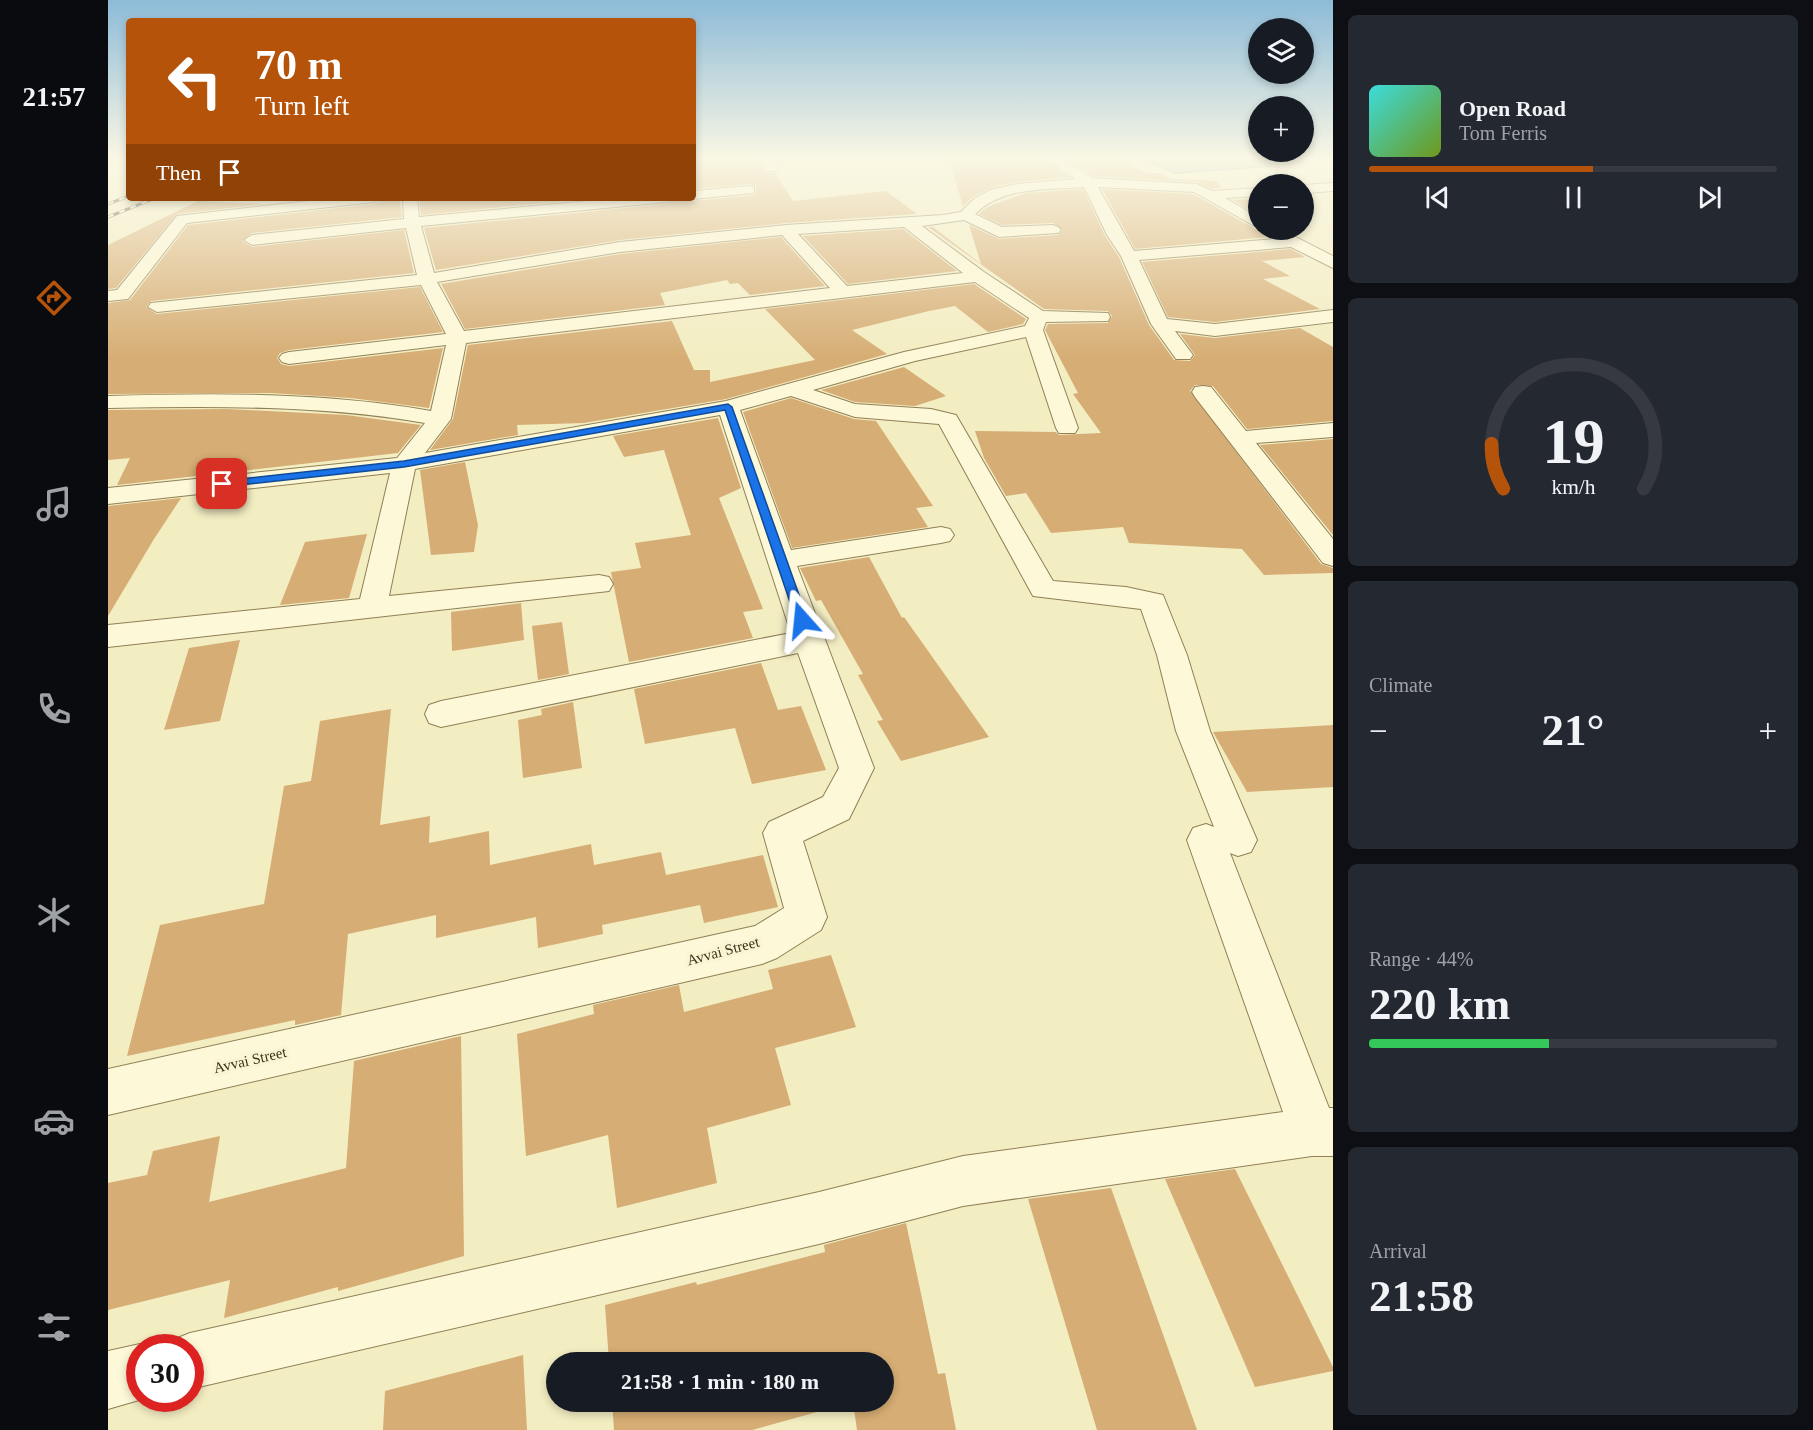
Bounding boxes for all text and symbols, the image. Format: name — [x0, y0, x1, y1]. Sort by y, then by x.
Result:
map controls — [1248, 18, 1314, 240]
button: layers — [1248, 18, 1314, 84]
icon: left — [156, 42, 234, 120]
text: 70 m — [255, 42, 343, 88]
text: 21:57 — [23, 82, 86, 112]
text: Turn left — [255, 91, 349, 121]
button: + — [1248, 96, 1314, 162]
text: Open Road — [1459, 96, 1566, 121]
text: Tom Ferris — [1459, 122, 1547, 144]
icon: arrive — [213, 156, 246, 189]
text: Then — [156, 160, 201, 185]
button: − — [1248, 174, 1314, 240]
icon: previous — [1421, 181, 1454, 214]
icon: pause — [1557, 181, 1590, 214]
icon: next — [1693, 181, 1726, 214]
icon: directions — [33, 277, 75, 319]
text: 19 — [1542, 407, 1604, 476]
pin — [196, 458, 247, 509]
icon: arrive — [205, 467, 238, 500]
text: km/h — [1551, 475, 1595, 499]
icon: music — [33, 483, 75, 525]
position arrow — [770, 588, 834, 652]
text: Climate — [1369, 674, 1432, 696]
icon: phone — [33, 688, 75, 730]
text: 21° — [1542, 705, 1605, 755]
text: − — [1369, 713, 1388, 749]
text: + — [1758, 713, 1777, 749]
icon: climate — [33, 894, 75, 936]
street label: Avvai Street — [685, 933, 762, 968]
text: Range · 44% — [1369, 948, 1473, 970]
text: 220 km — [1369, 979, 1510, 1029]
street label: Avvai Street — [212, 1044, 289, 1076]
icon: car — [33, 1100, 75, 1142]
text: Arrival — [1369, 1240, 1427, 1262]
text: 21:58 — [1369, 1271, 1474, 1321]
icon: filters — [33, 1306, 75, 1348]
speed limit sign: 30 — [126, 1334, 204, 1412]
text: 21:58 · 1 min · 180 m — [621, 1369, 819, 1394]

